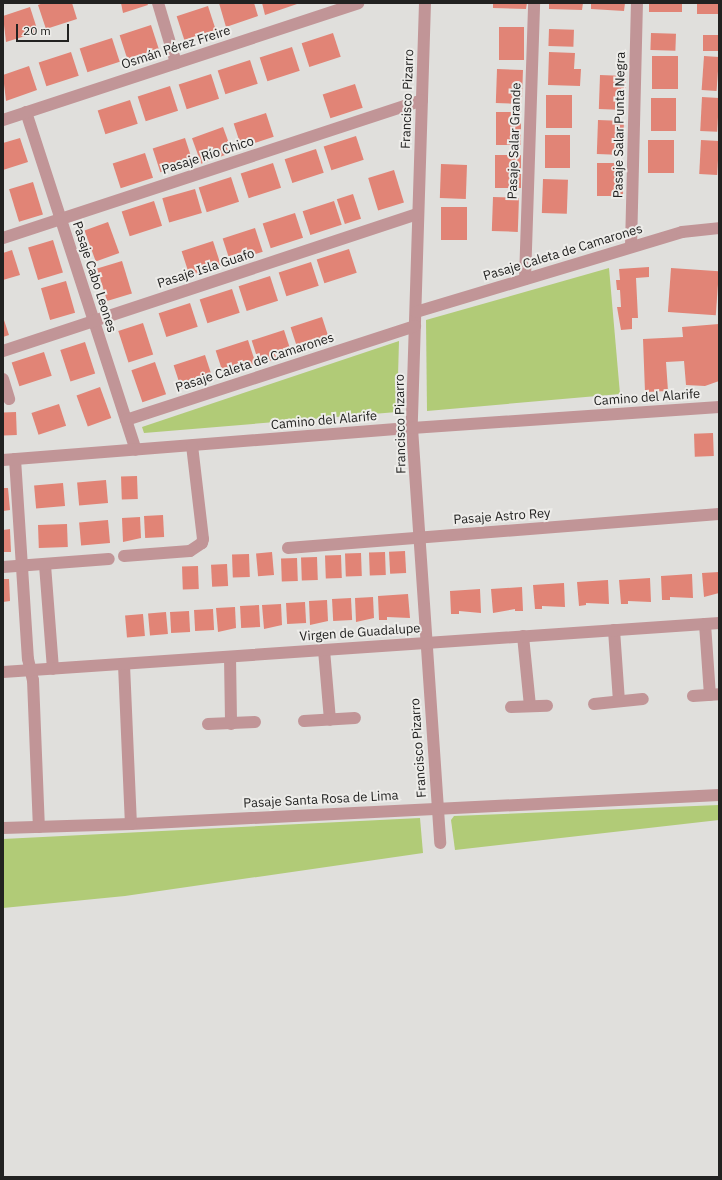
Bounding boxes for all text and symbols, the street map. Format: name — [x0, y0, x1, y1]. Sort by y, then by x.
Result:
scale bar — [18, 16, 71, 42]
text: 20 m — [23, 23, 51, 38]
street label: Osmán Pérez Freire — [119, 23, 233, 73]
street label: Francisco Pizarro — [398, 49, 418, 149]
street label: Pasaje Salar Punta Negra — [611, 52, 629, 198]
street label: Pasaje Salar Grande — [505, 82, 525, 200]
street label: Pasaje Río Chico — [160, 134, 256, 178]
street label: Pasaje Cabo Leones — [69, 219, 119, 335]
street label: Pasaje Caleta de Camarones — [482, 221, 644, 285]
street label: Pasaje Isla Guafo — [155, 246, 257, 292]
street label: Pasaje Caleta de Camarones — [174, 330, 336, 396]
street label: Francisco Pizarro — [392, 374, 410, 474]
street label: Camino del Alarife — [593, 386, 701, 410]
street label: Camino del Alarife — [270, 409, 378, 433]
street label: Pasaje Astro Rey — [453, 506, 551, 528]
street label: Virgen de Guadalupe — [299, 621, 421, 645]
street label: Francisco Pizarro — [408, 698, 430, 798]
street label: Pasaje Santa Rosa de Lima — [243, 788, 399, 812]

